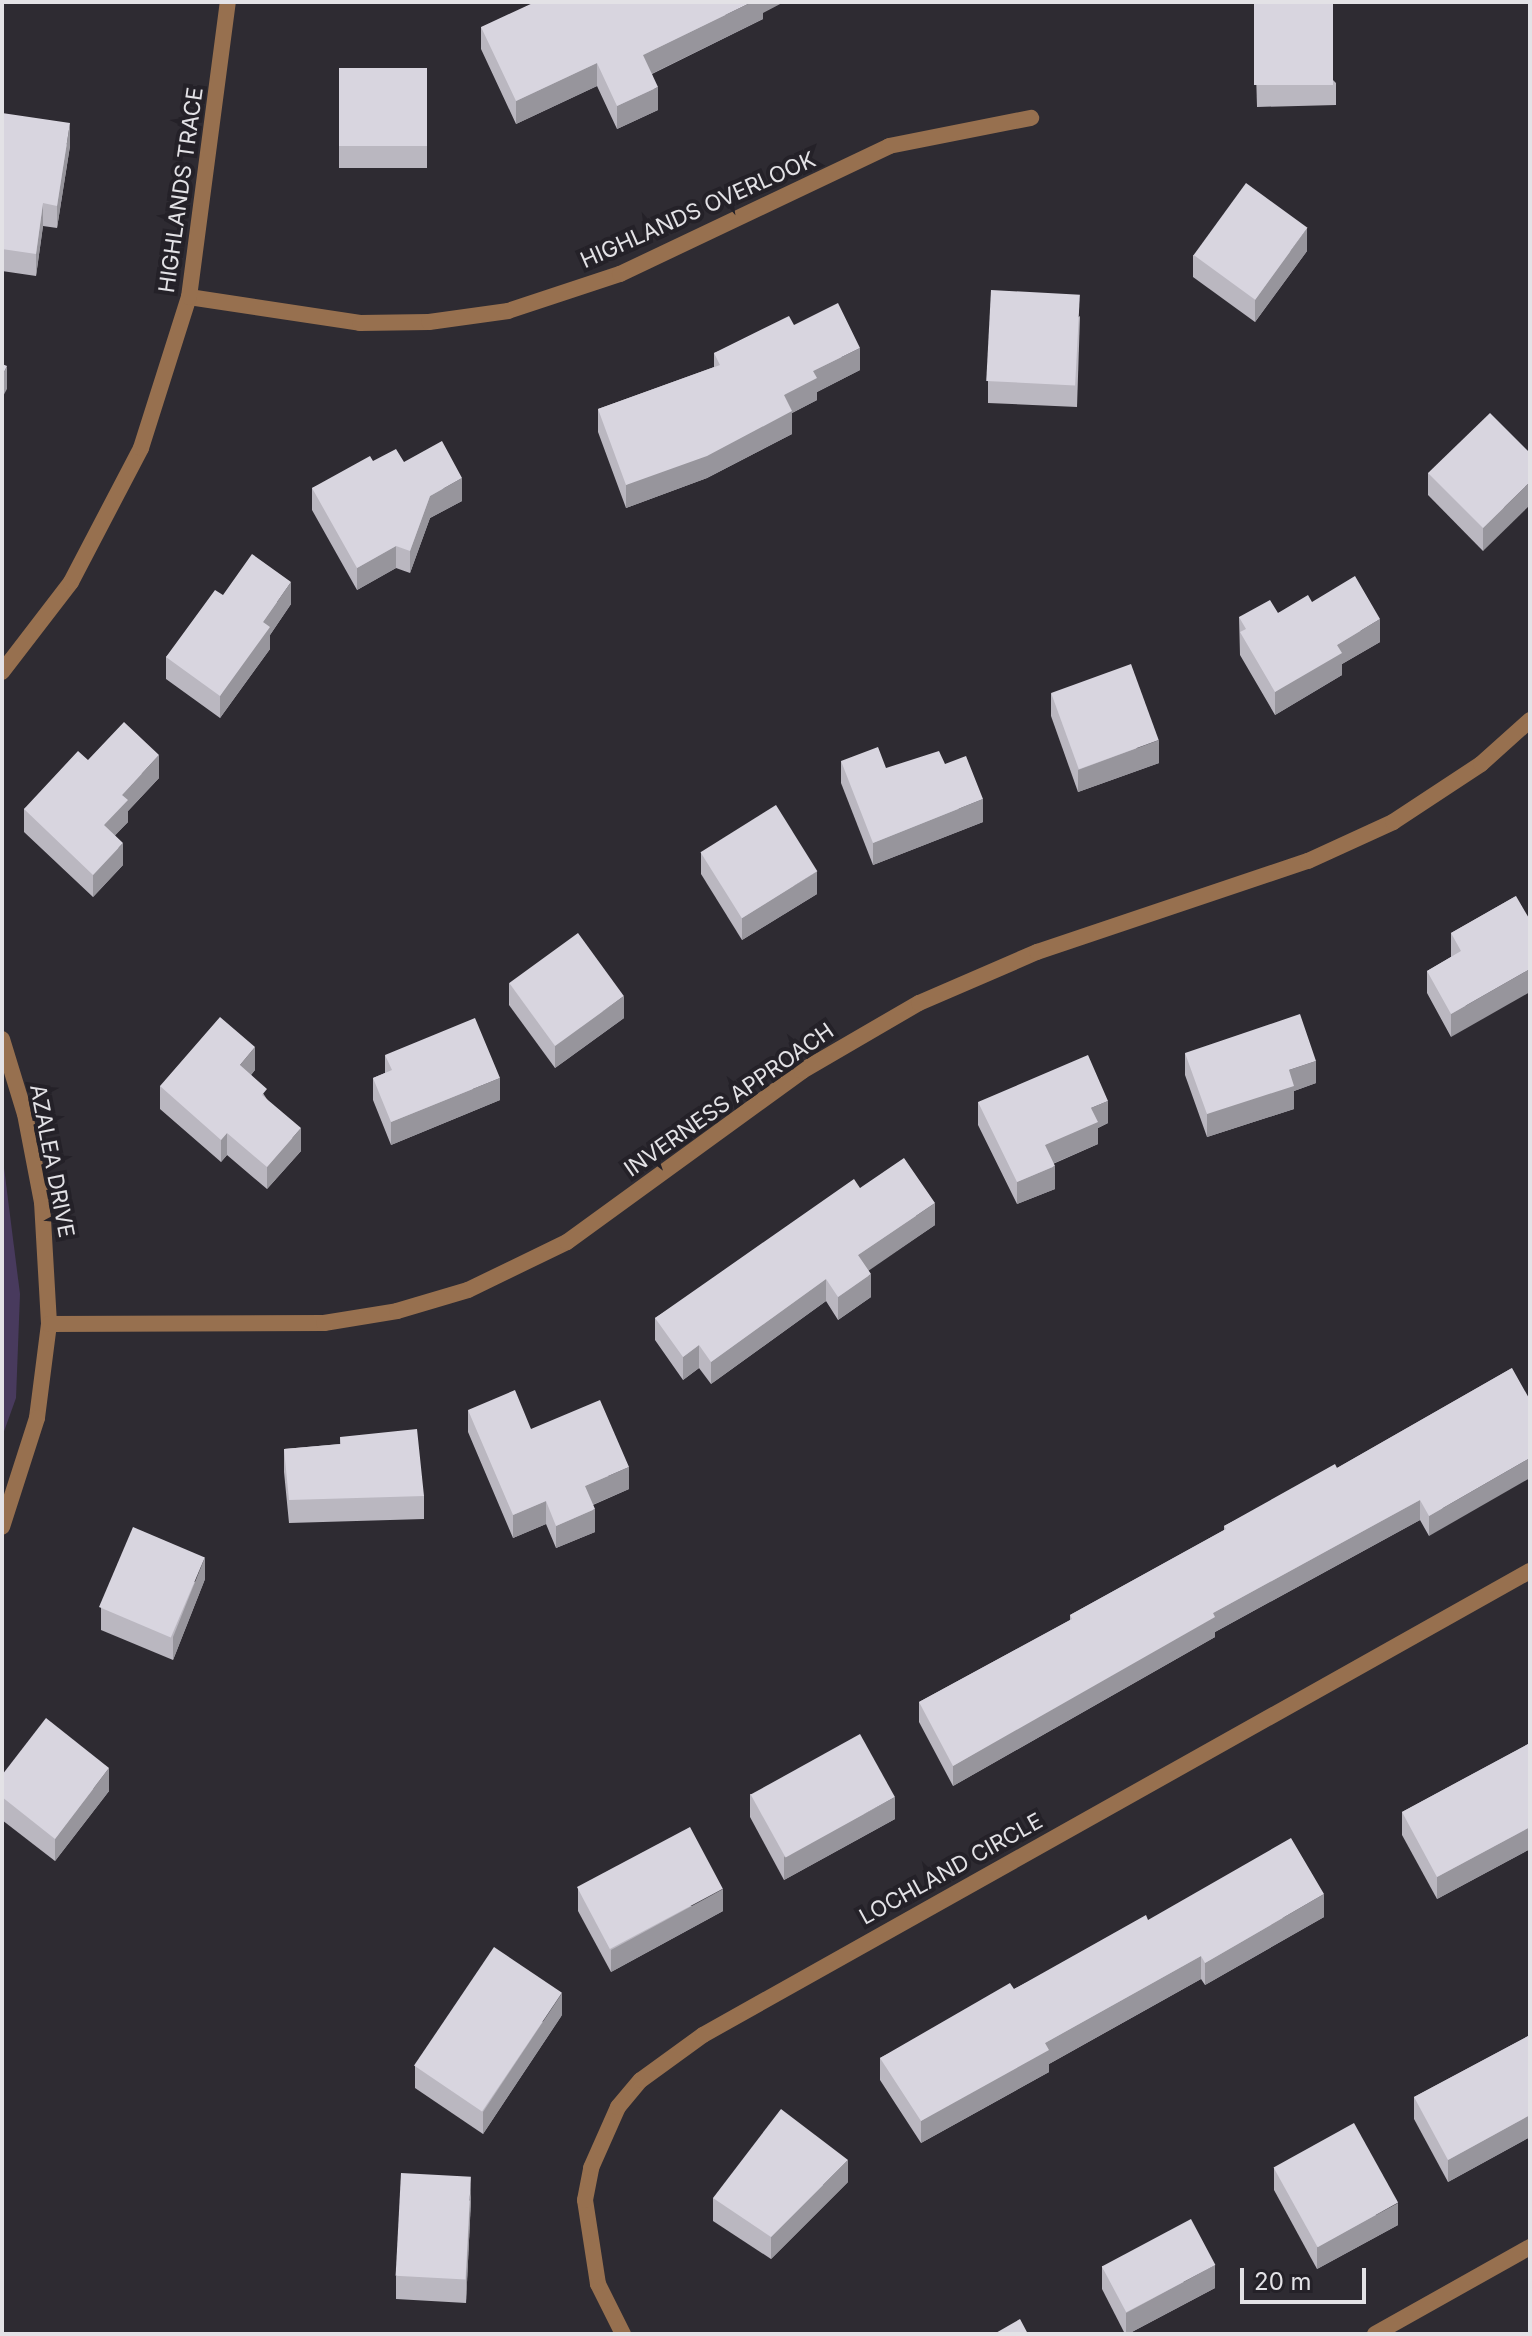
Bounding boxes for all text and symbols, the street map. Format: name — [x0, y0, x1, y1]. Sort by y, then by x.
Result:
street label: HIGHLANDS TRACE — [153, 85, 209, 295]
street label: HIGHLANDS OVERLOOK — [576, 146, 820, 274]
street label: INVERNESS APPROACH — [619, 1018, 839, 1182]
street label: AZALEA DRIVE — [24, 1082, 80, 1240]
street label: LOCHLAND CIRCLE — [855, 1808, 1047, 1930]
scale bar — [1244, 2252, 1370, 2302]
text: 20 m — [1254, 2267, 1312, 2296]

